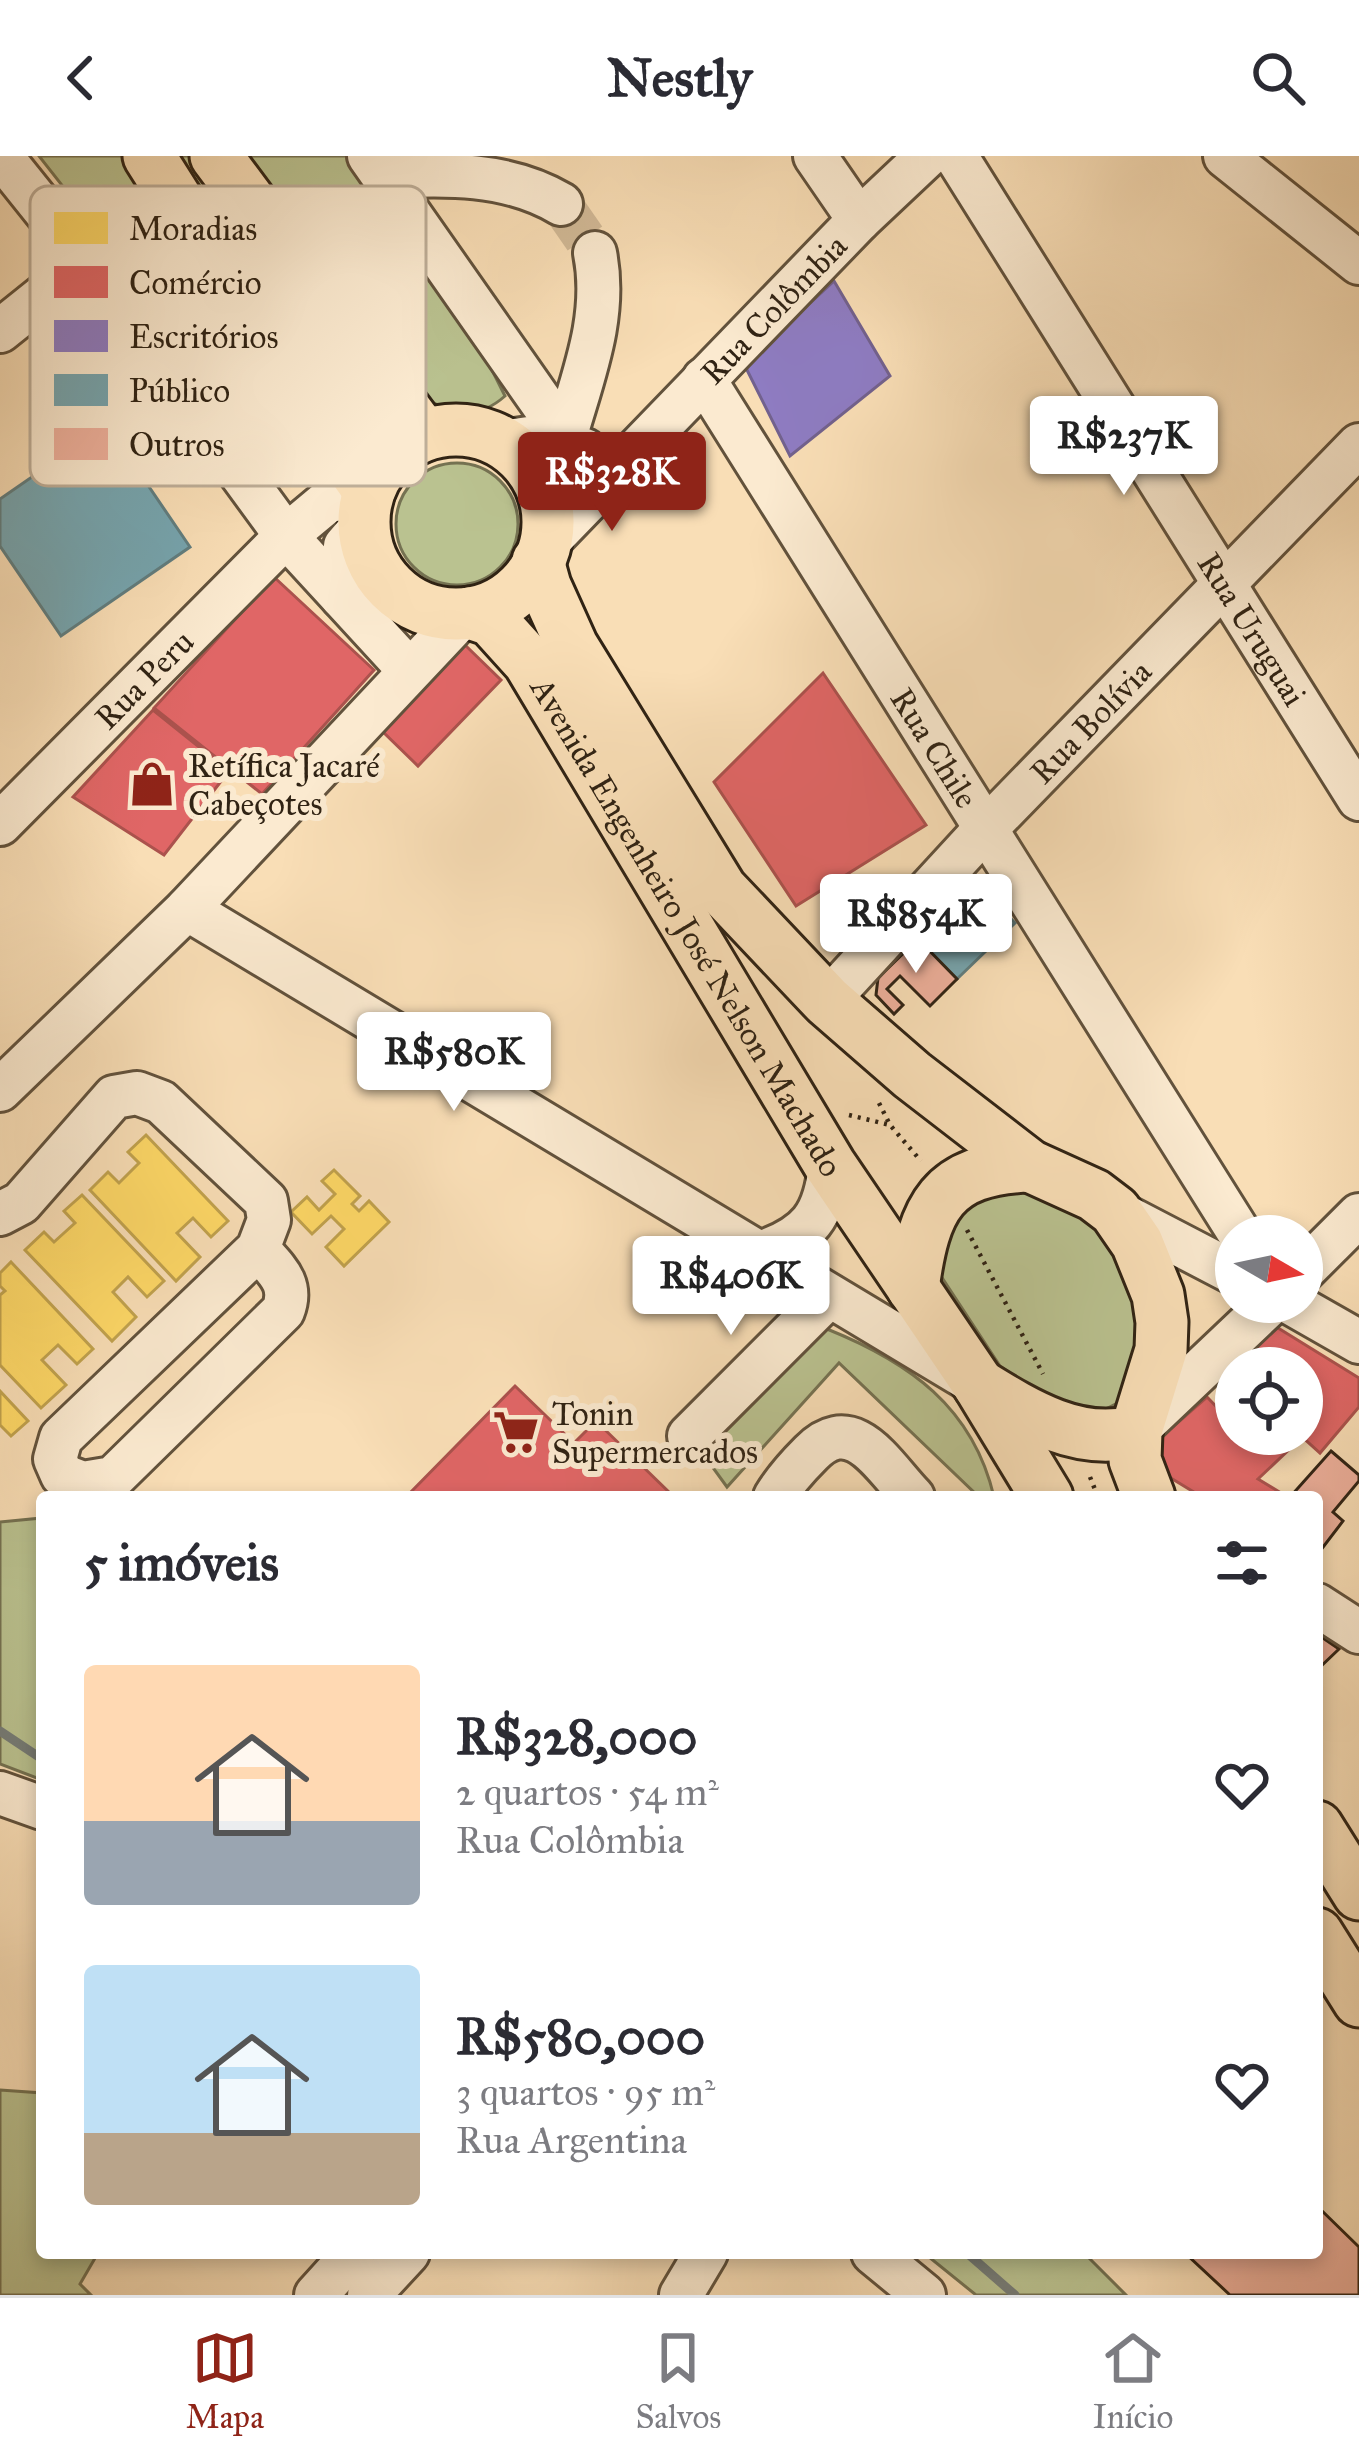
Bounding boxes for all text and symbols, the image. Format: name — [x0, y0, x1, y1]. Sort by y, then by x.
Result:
icon: back — [48, 45, 114, 111]
text: Nestly — [607, 45, 752, 111]
icon: search — [1245, 45, 1311, 111]
legend — [30, 186, 426, 486]
text: Moradias — [129, 209, 257, 249]
street label: Rua Colômbia — [693, 226, 855, 393]
text: Comércio — [129, 263, 262, 303]
text: Escritórios — [129, 317, 279, 357]
text: Público — [129, 371, 230, 411]
pin: R$237K — [1026, 396, 1222, 498]
text: R$237K — [1057, 411, 1191, 459]
text: Outros — [129, 425, 225, 465]
pin: R$328K — [514, 432, 710, 534]
text: R$328K — [545, 447, 679, 495]
street label: Rua Uruguai — [1189, 545, 1314, 713]
street label: Rua Peru — [87, 622, 202, 738]
street label: Rua Bolívia — [1022, 652, 1160, 792]
street label: Avenida Engenheiro José Nelson Machado — [521, 669, 851, 1184]
street label: Rua Chile — [882, 681, 987, 816]
place label: Retífica Jacaré Cabeçotes — [188, 746, 380, 824]
shop icon: Retífica Jacaré Cabeçotes — [127, 759, 177, 809]
pin: R$854K — [818, 874, 1014, 976]
text: R$854K — [847, 889, 985, 937]
pin: R$580K — [356, 1012, 552, 1114]
text: R$580K — [384, 1027, 524, 1075]
north arrow — [1215, 1215, 1323, 1323]
map controls — [1215, 1215, 1323, 1455]
pin: R$406K — [633, 1236, 829, 1338]
text: R$406K — [660, 1251, 802, 1299]
button: locate — [1215, 1347, 1323, 1455]
place label: Tonin Supermercados — [552, 1394, 758, 1472]
supermarket icon: Tonin Supermercados — [491, 1407, 541, 1457]
icon: filters — [1209, 1530, 1275, 1596]
text: 5 imóveis — [84, 1532, 279, 1594]
text: R$328,000 — [456, 1706, 697, 1768]
icon: home — [180, 1713, 324, 1857]
icon: heart — [1209, 1752, 1275, 1818]
text: 2 quartos · 54 m² — [456, 1768, 719, 1816]
text: Rua Colômbia — [456, 1816, 684, 1864]
text: R$580,000 — [456, 2006, 705, 2068]
icon: home — [180, 2013, 324, 2157]
icon: heart — [1209, 2052, 1275, 2118]
text: 3 quartos · 95 m² — [456, 2068, 715, 2116]
text: Rua Argentina — [456, 2116, 687, 2164]
tab: Mapa — [186, 2325, 264, 2437]
tab: Salvos — [635, 2325, 721, 2437]
tab: Início — [1093, 2325, 1173, 2437]

